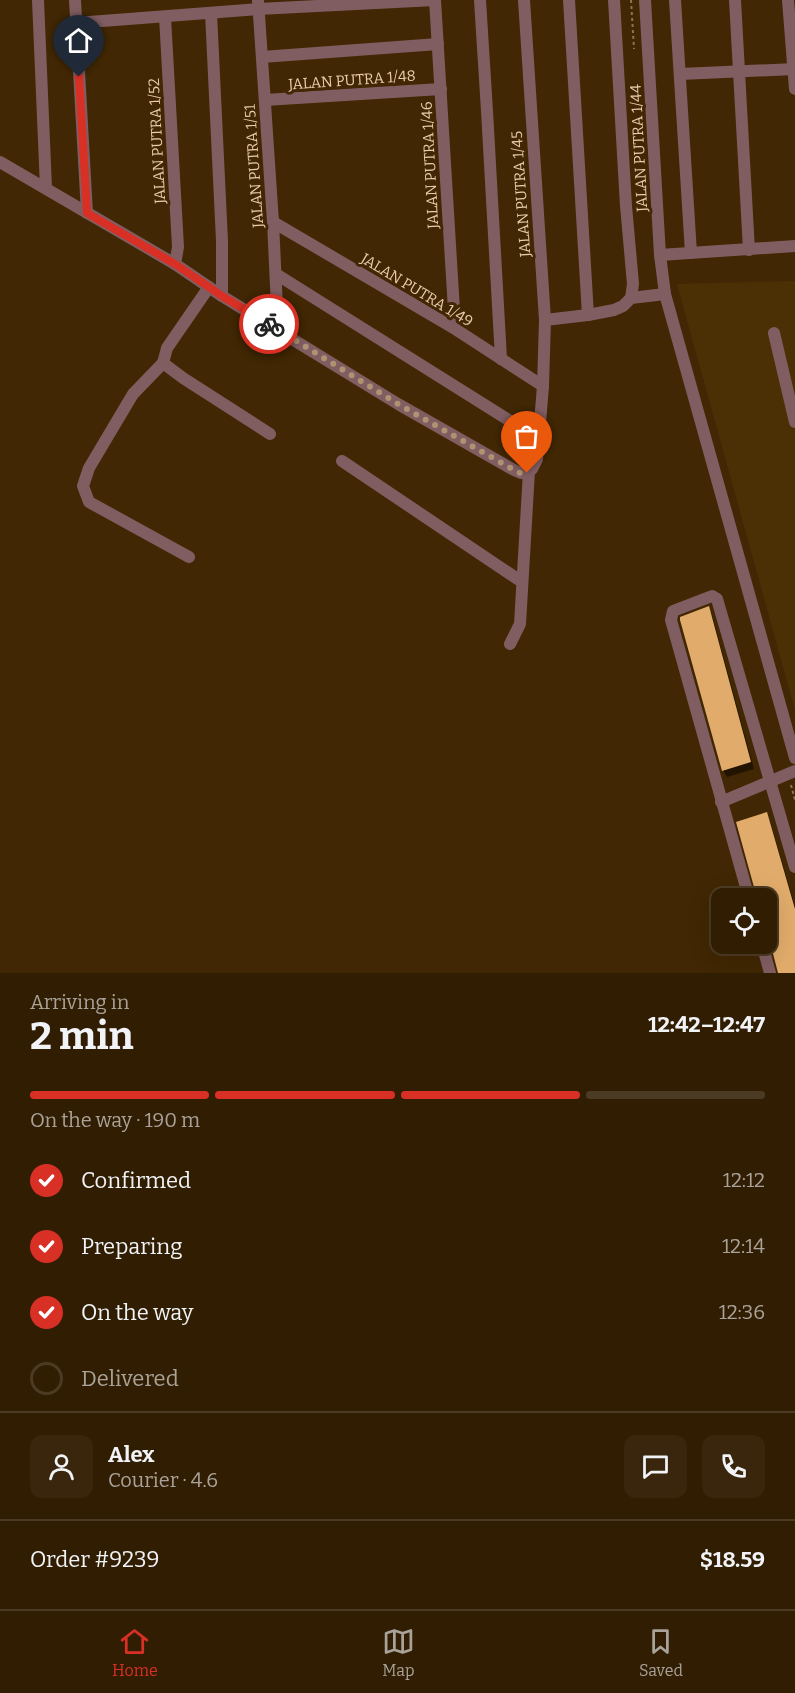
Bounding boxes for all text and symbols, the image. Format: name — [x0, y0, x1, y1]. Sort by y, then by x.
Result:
pin — [53, 15, 104, 77]
icon: home — [62, 24, 95, 57]
street label: JALAN PUTRA 1/48 — [287, 67, 416, 94]
street label: JALAN PUTRA 1/52 — [145, 78, 169, 205]
street label: JALAN PUTRA 1/44 — [627, 84, 651, 213]
street label: JALAN PUTRA 1/46 — [418, 101, 442, 230]
street label: JALAN PUTRA 1/51 — [241, 104, 267, 229]
street label: JALAN PUTRA 1/45 — [508, 130, 534, 259]
street label: JALAN PUTRA 1/49 — [357, 249, 476, 331]
courier — [239, 294, 299, 354]
icon: bike — [253, 308, 286, 341]
pin — [501, 411, 552, 473]
icon: bag — [510, 420, 543, 453]
map controls — [711, 888, 777, 954]
button: locate — [711, 888, 777, 954]
text: Arriving in — [30, 990, 129, 1014]
text: 12:42–12:47 — [648, 1011, 765, 1038]
text: 2 min — [30, 1013, 134, 1059]
text: On the way · 190 m — [30, 1108, 200, 1132]
icon: check — [30, 1164, 63, 1197]
text: Confirmed — [81, 1167, 191, 1194]
text: 12:12 — [723, 1168, 765, 1192]
icon: check — [30, 1230, 63, 1263]
text: Preparing — [81, 1233, 183, 1260]
text: 12:14 — [722, 1234, 765, 1258]
icon: check — [30, 1296, 63, 1329]
text: On the way — [81, 1299, 193, 1326]
text: 12:36 — [719, 1300, 765, 1324]
text: Delivered — [81, 1365, 179, 1392]
button: person — [30, 1435, 93, 1498]
button: chat — [624, 1435, 687, 1498]
button: phone — [702, 1435, 765, 1498]
text: Alex — [108, 1441, 154, 1468]
text: Courier · 4.6 — [108, 1468, 218, 1492]
text: Order #9239 — [30, 1546, 159, 1573]
text: $18.59 — [700, 1546, 765, 1573]
tab: Home — [112, 1625, 158, 1680]
tab: Map — [382, 1625, 415, 1680]
tab: Saved — [639, 1625, 683, 1680]

